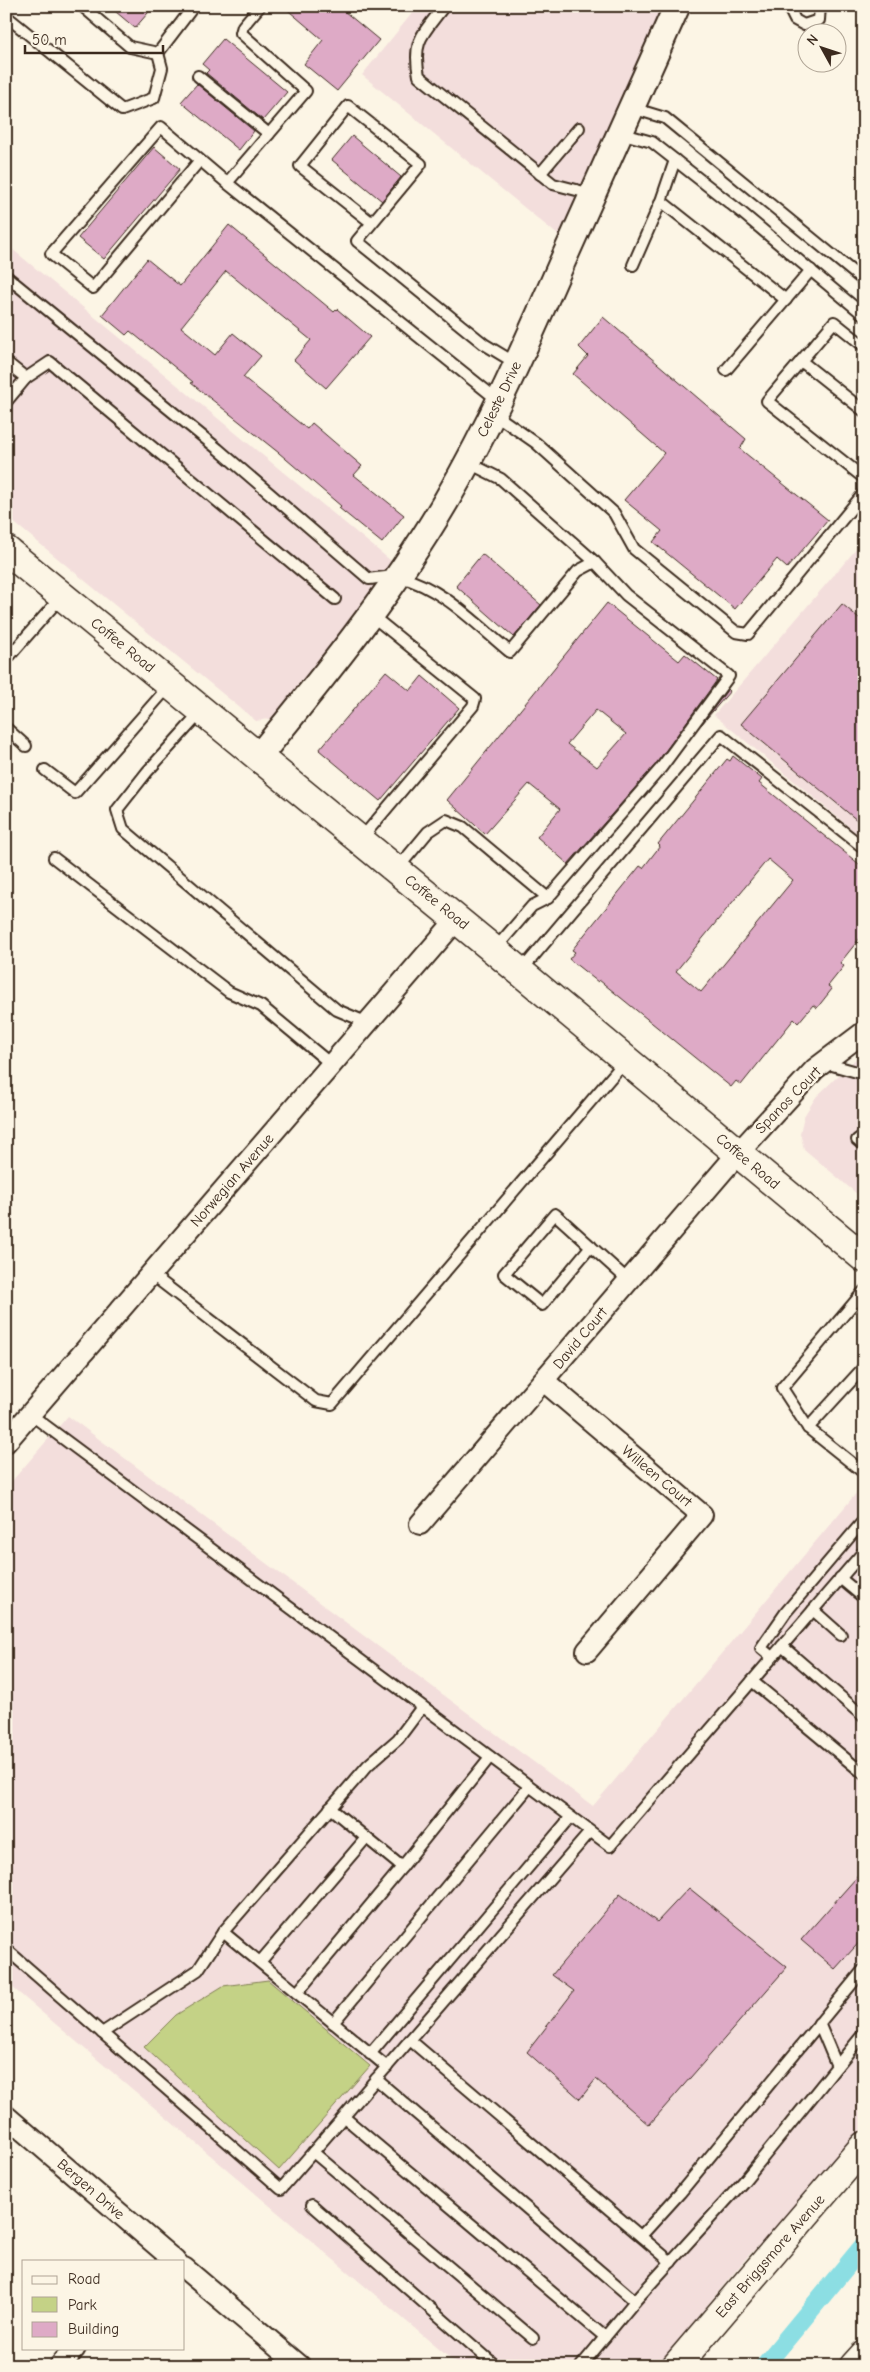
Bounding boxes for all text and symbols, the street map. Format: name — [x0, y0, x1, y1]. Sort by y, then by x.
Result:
scale bar — [25, 22, 162, 54]
north arrow — [798, 22, 848, 72]
text: 50 m — [32, 31, 67, 49]
text: N — [803, 31, 822, 49]
street label: Celeste Drive — [473, 358, 525, 440]
street label: Coffee Road — [87, 614, 159, 676]
street label: Coffee Road — [401, 871, 473, 933]
street label: Spanos Court — [752, 1062, 825, 1137]
street label: Norwegian Avenue — [186, 1129, 278, 1230]
street label: Coffee Road — [712, 1129, 784, 1193]
street label: David Court — [549, 1303, 611, 1372]
street label: Willeen Court — [618, 1441, 696, 1511]
street label: Bergen Drive — [54, 2155, 129, 2223]
street label: East Briggsmore Avenue — [712, 2190, 829, 2321]
legend — [22, 2260, 185, 2350]
text: Road — [68, 2270, 100, 2288]
text: Park — [68, 2296, 97, 2314]
text: Building — [68, 2320, 119, 2338]

